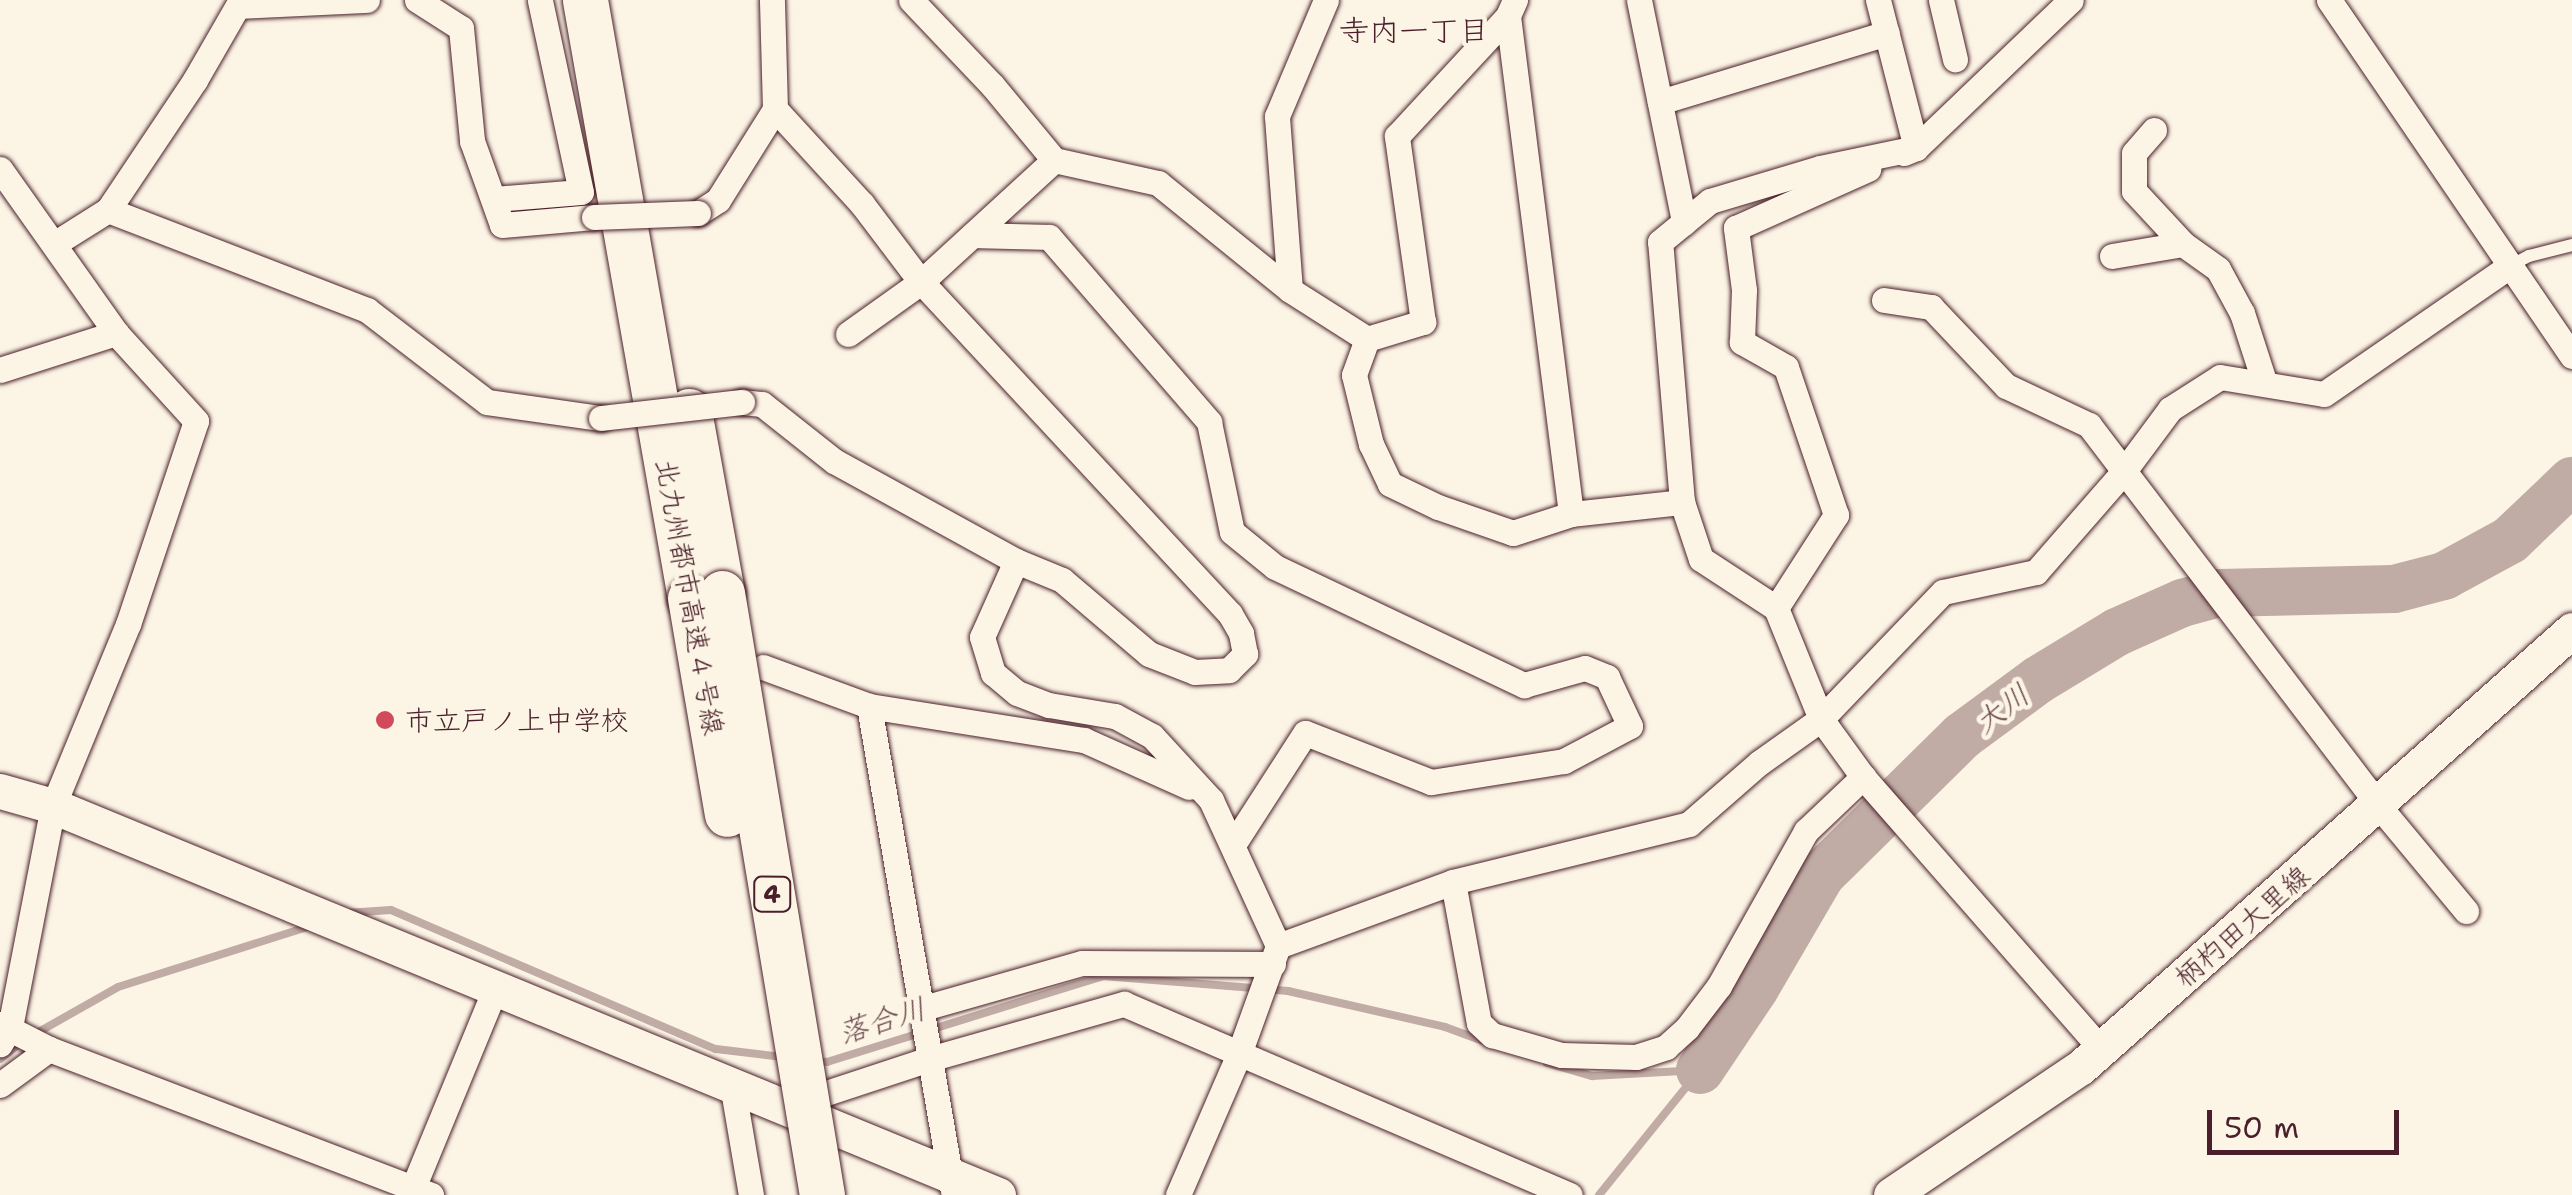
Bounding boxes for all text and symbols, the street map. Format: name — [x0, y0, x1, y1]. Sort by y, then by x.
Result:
district label: 寺内一丁目 — [1339, 13, 1489, 49]
street label: 北九州都市高速４号線 — [649, 456, 731, 738]
water label: 大川 — [1967, 677, 2037, 741]
place label: 市立戸ノ上中学校 — [405, 703, 629, 737]
marker: 市立戸ノ上中学校 — [374, 709, 396, 731]
street label: 柄杓田大里線 — [2168, 858, 2316, 994]
road number: 4 — [752, 874, 792, 914]
water label: 落合川 — [834, 991, 930, 1051]
scale bar — [2212, 1090, 2404, 1152]
text: 50 m — [2224, 1107, 2299, 1148]

